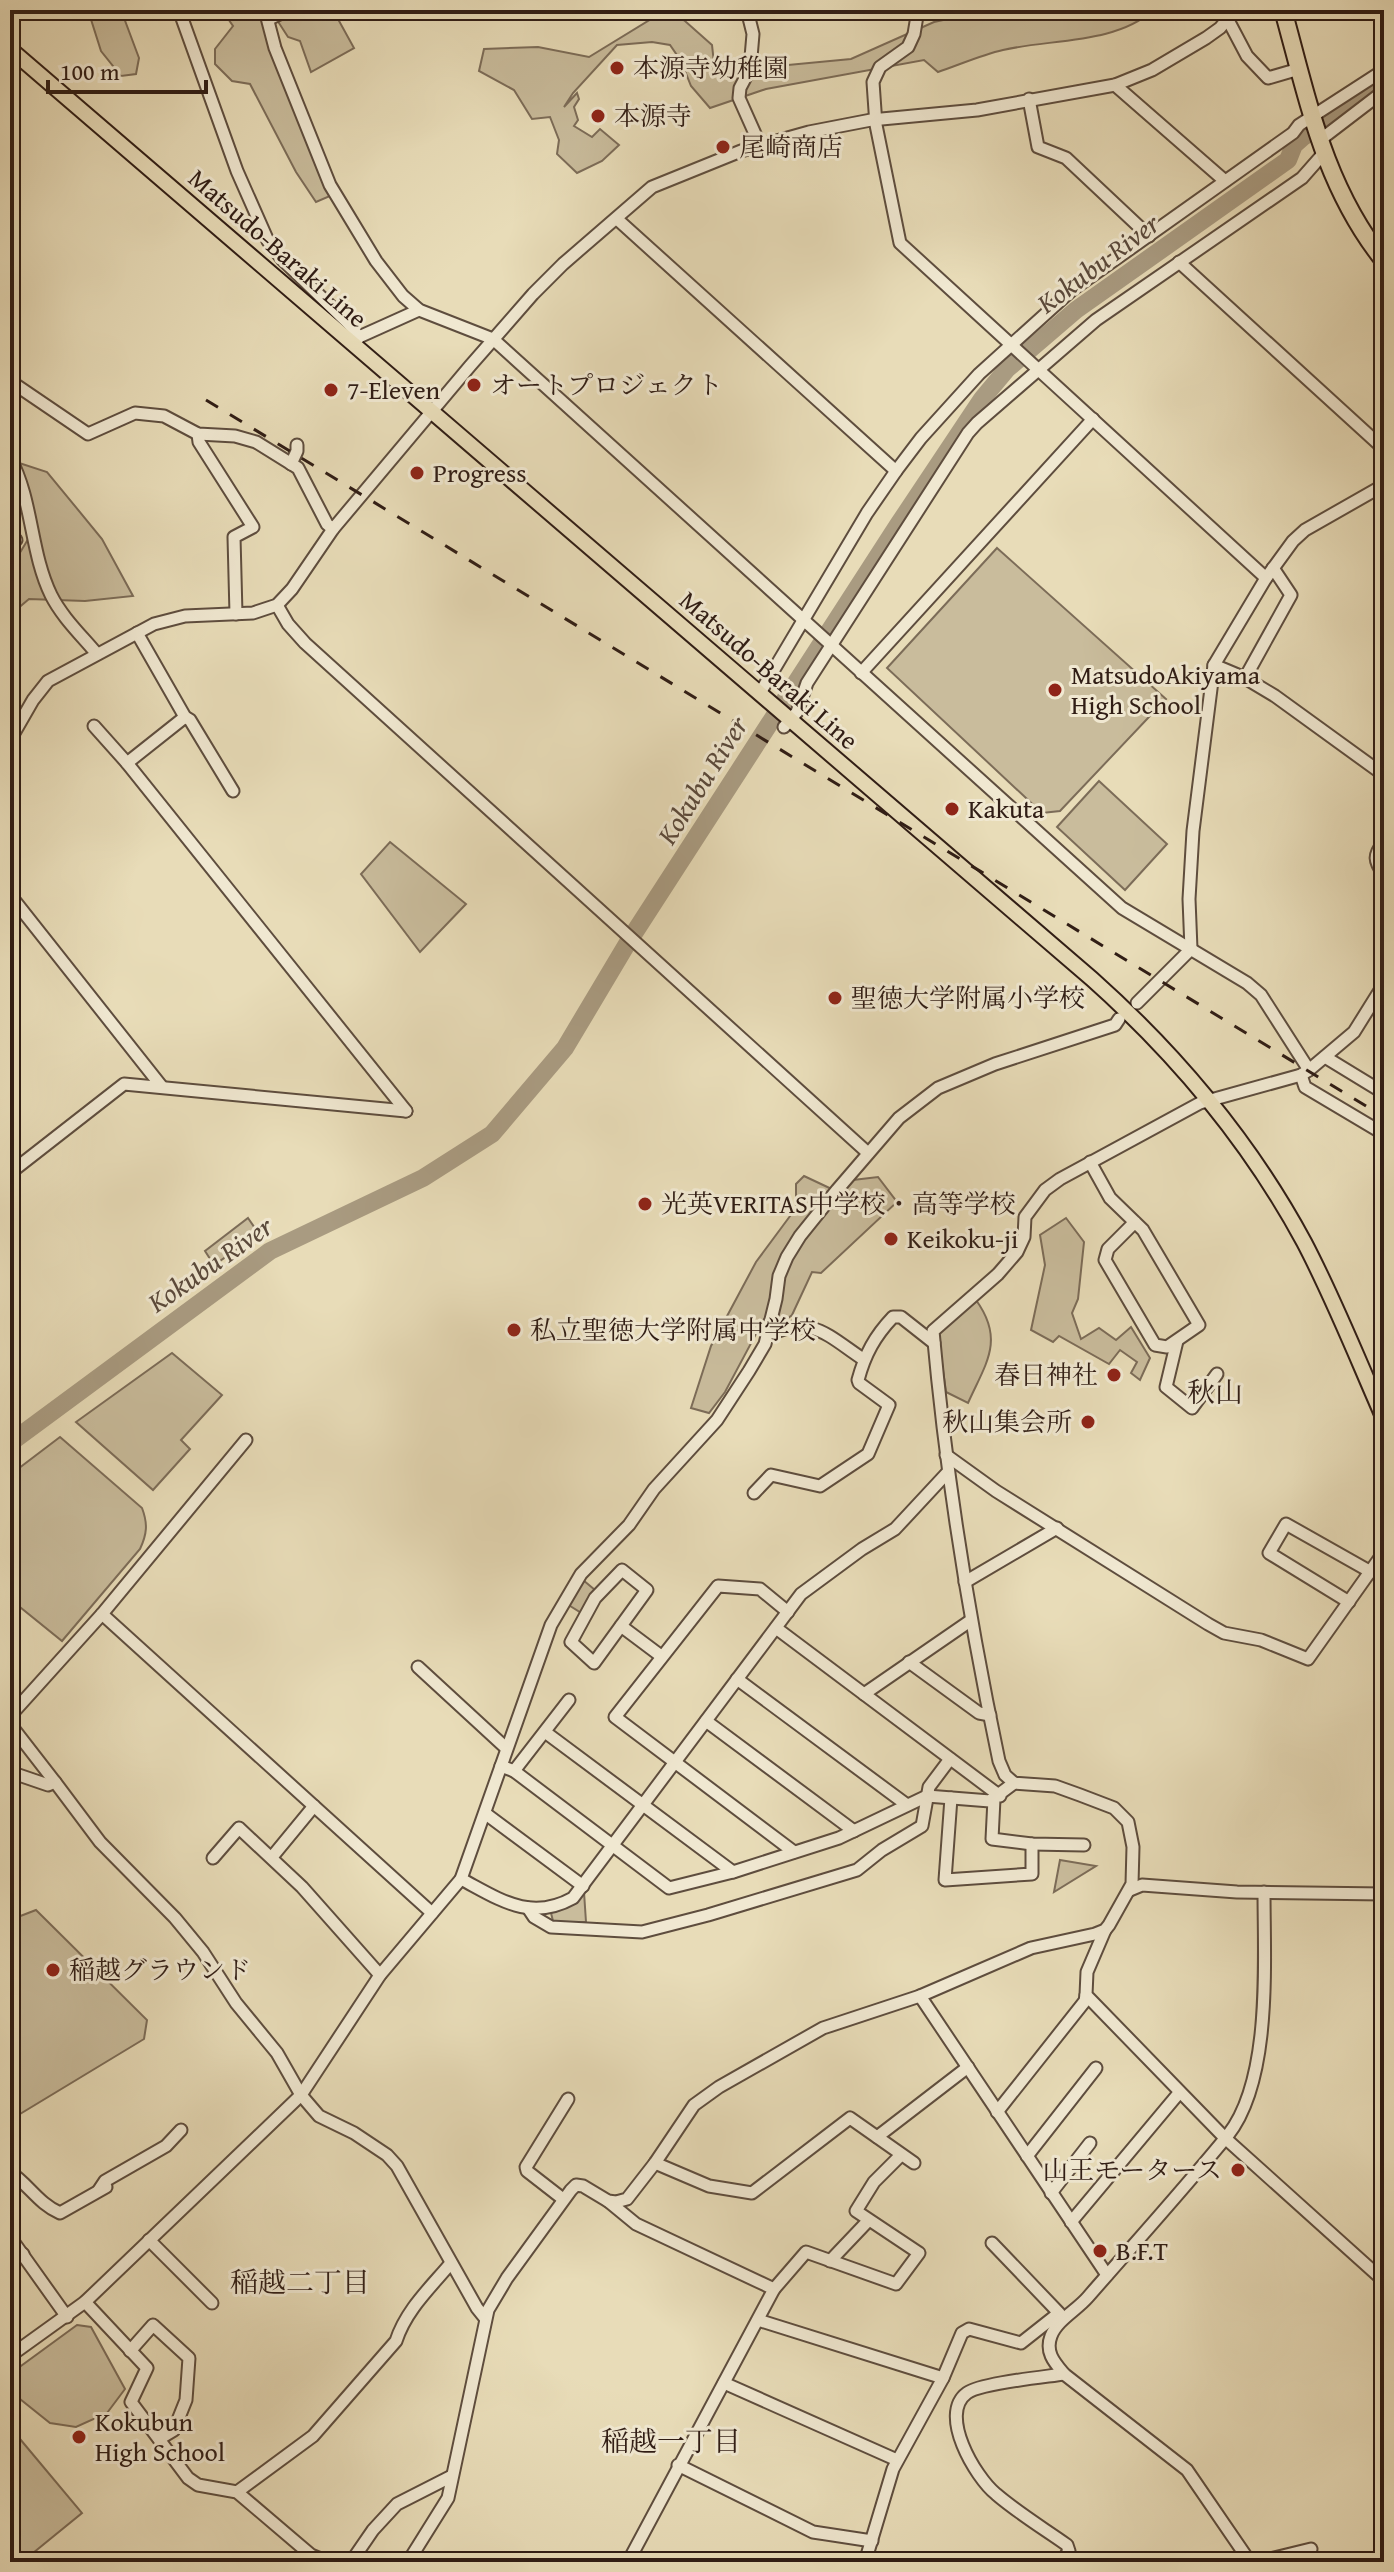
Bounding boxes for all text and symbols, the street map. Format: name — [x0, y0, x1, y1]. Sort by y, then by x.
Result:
scale bar — [48, 44, 206, 94]
place label: 本源寺幼稚園 — [633, 48, 789, 87]
text: 100 m — [60, 54, 120, 89]
marker: 本源寺幼稚園 — [608, 59, 626, 77]
place label: 本源寺 — [614, 96, 692, 135]
marker: 本源寺 — [589, 107, 607, 125]
place label: 尾崎商店 — [739, 127, 843, 166]
marker: 尾崎商店 — [714, 138, 732, 156]
street label: Matsudo-Baraki Line — [180, 159, 376, 336]
water label: Kokubu River — [1027, 202, 1169, 323]
place label: オートプロジェクト — [490, 365, 723, 404]
place label: 7-Eleven — [347, 370, 441, 409]
marker: オートプロジェクト — [465, 376, 483, 394]
marker: 7-Eleven — [322, 381, 340, 399]
place label: Progress — [433, 453, 527, 492]
marker: Progress — [408, 464, 426, 482]
street label: Matsudo-Baraki Line — [671, 581, 867, 758]
place label: MatsudoAkiyama High School — [1071, 655, 1261, 724]
marker: MatsudoAkiyama High School — [1046, 681, 1064, 699]
water label: Kokubu River — [645, 706, 758, 853]
place label: Kakuta — [968, 789, 1045, 828]
marker: Kakuta — [943, 800, 961, 818]
place label: 聖徳大学附属小学校 — [851, 978, 1085, 1017]
marker: 聖徳大学附属小学校 — [826, 989, 844, 1007]
place label: 光英VERITAS中学校・高等学校 — [661, 1184, 1016, 1223]
marker: 光英VERITAS中学校・高等学校 — [636, 1195, 654, 1213]
water label: Kokubu River — [138, 1205, 282, 1322]
place label: Keikoku-ji — [907, 1219, 1018, 1258]
marker: Keikoku-ji — [882, 1230, 900, 1248]
place label: 私立聖徳大学附属中学校 — [530, 1310, 816, 1349]
marker: 私立聖徳大学附属中学校 — [505, 1321, 523, 1339]
place label: 春日神社 — [994, 1355, 1098, 1394]
marker: 春日神社 — [1105, 1366, 1123, 1384]
district label: 秋山 — [1187, 1371, 1243, 1412]
place label: 秋山集会所 — [942, 1402, 1072, 1441]
marker: 秋山集会所 — [1079, 1413, 1097, 1431]
place label: 稲越グラウンド — [69, 1950, 251, 1989]
marker: 稲越グラウンド — [44, 1961, 62, 1979]
place label: 山王モータース — [1042, 2150, 1222, 2189]
marker: 山王モータース — [1229, 2161, 1247, 2179]
place label: B.F.T — [1116, 2231, 1168, 2270]
marker: B.F.T — [1091, 2242, 1109, 2260]
district label: 稲越二丁目 — [230, 2261, 370, 2302]
place label: Kokubun High School — [95, 2402, 225, 2471]
district label: 稲越一丁目 — [601, 2420, 741, 2461]
marker: Kokubun High School — [70, 2428, 88, 2446]

